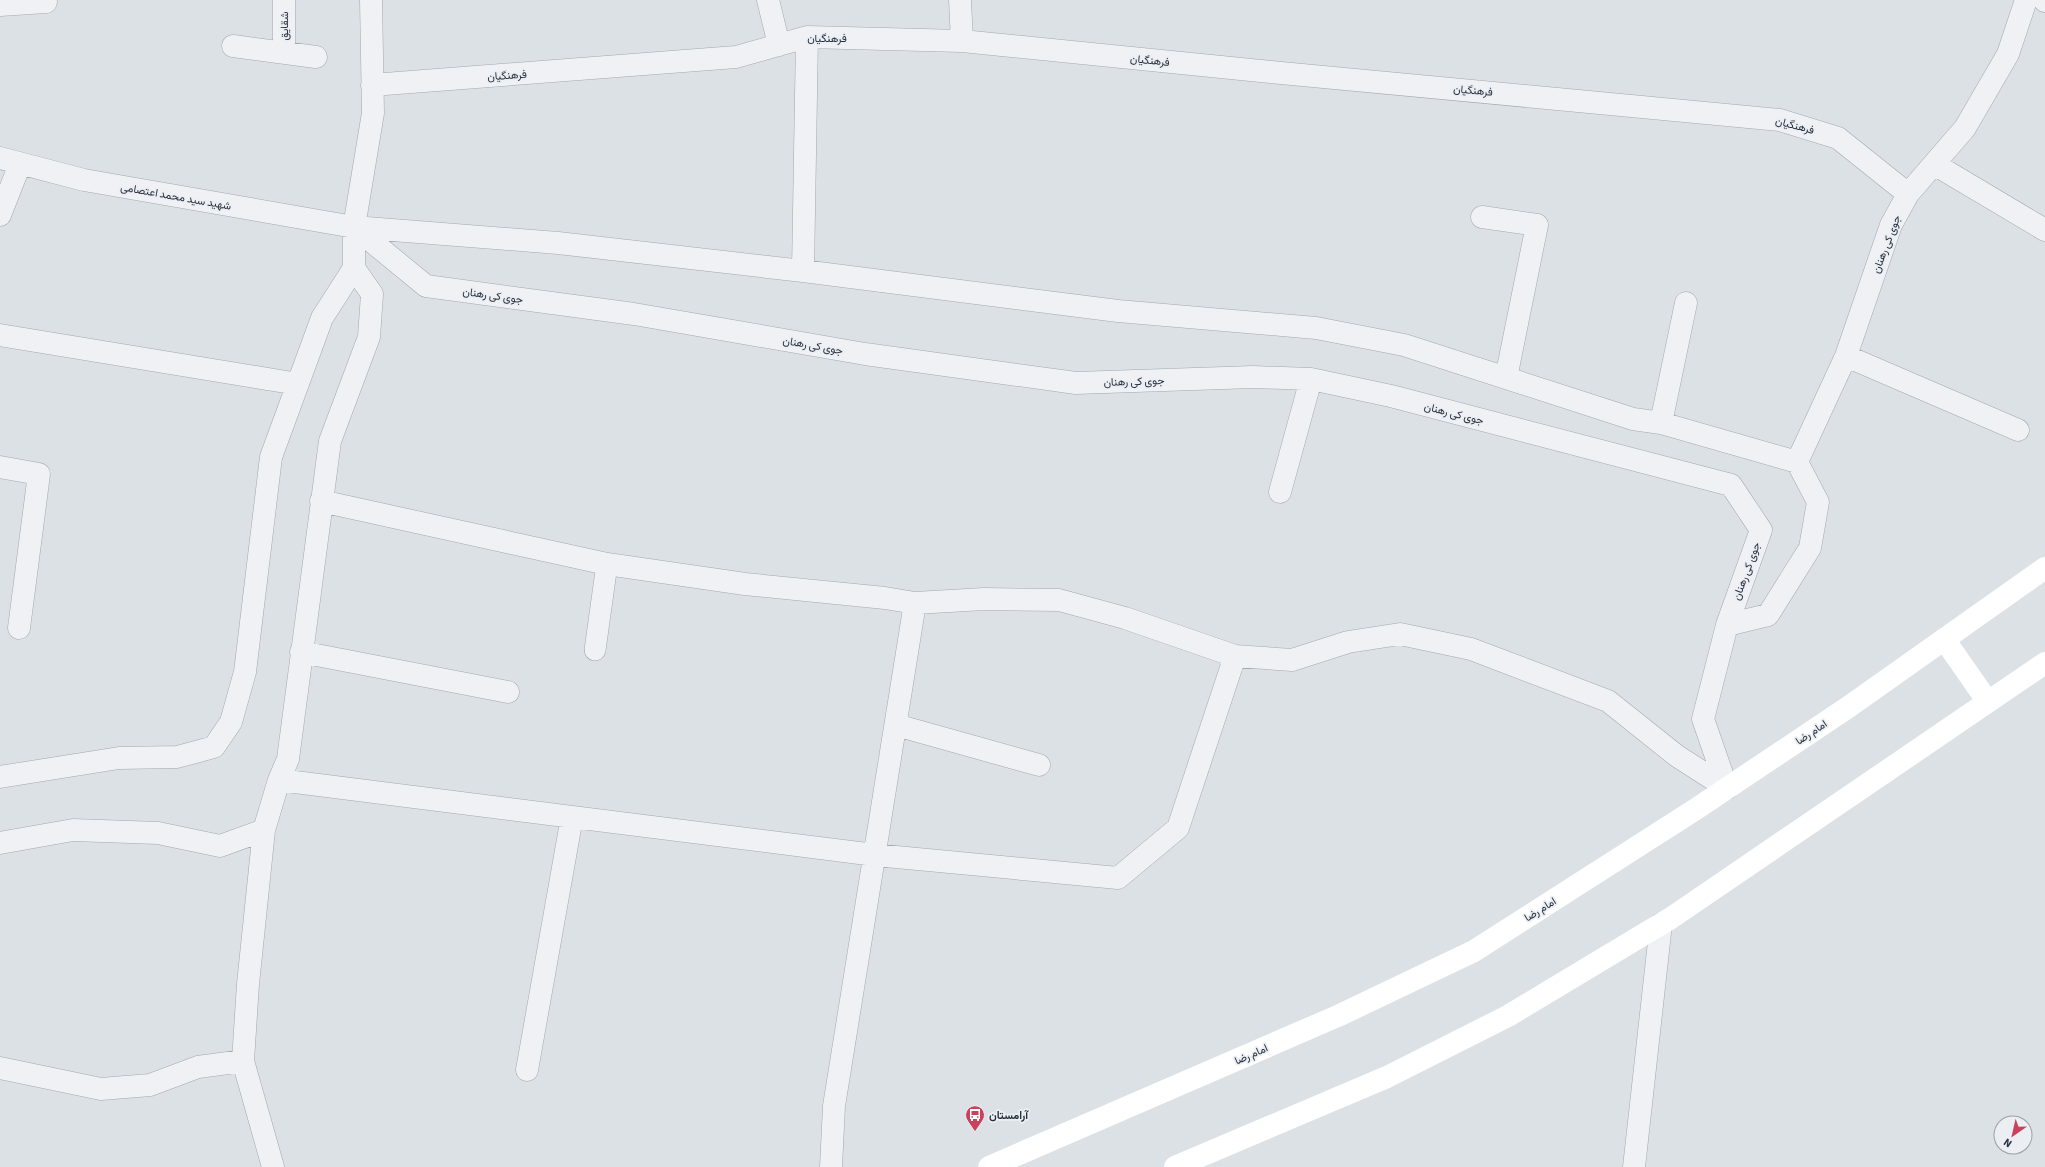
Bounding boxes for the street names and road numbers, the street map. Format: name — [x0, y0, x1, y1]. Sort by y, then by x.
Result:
street label: شقایق — [277, 11, 292, 41]
street label: فرهنگیان — [807, 31, 847, 46]
street label: فرهنگیان — [1129, 51, 1170, 70]
street label: فرهنگیان — [487, 67, 527, 84]
street label: فرهنگیان — [1453, 81, 1493, 100]
street label: فرهنگیان — [1774, 113, 1816, 138]
street label: شهید سید محمد اعتصامی — [119, 179, 233, 214]
street label: جوی کی رهنان — [1869, 213, 1904, 275]
street label: جوی کی رهنان — [462, 284, 524, 307]
street label: جوی کی رهنان — [782, 333, 844, 358]
street label: جوی کی رهنان — [1103, 373, 1165, 390]
street label: جوی کی رهنان — [1422, 399, 1485, 428]
street label: جوی کی رهنان — [1729, 540, 1764, 602]
street label: امام رضا — [1793, 716, 1830, 748]
street label: امام رضا — [1521, 894, 1559, 925]
street label: امام رضا — [1232, 1040, 1270, 1068]

